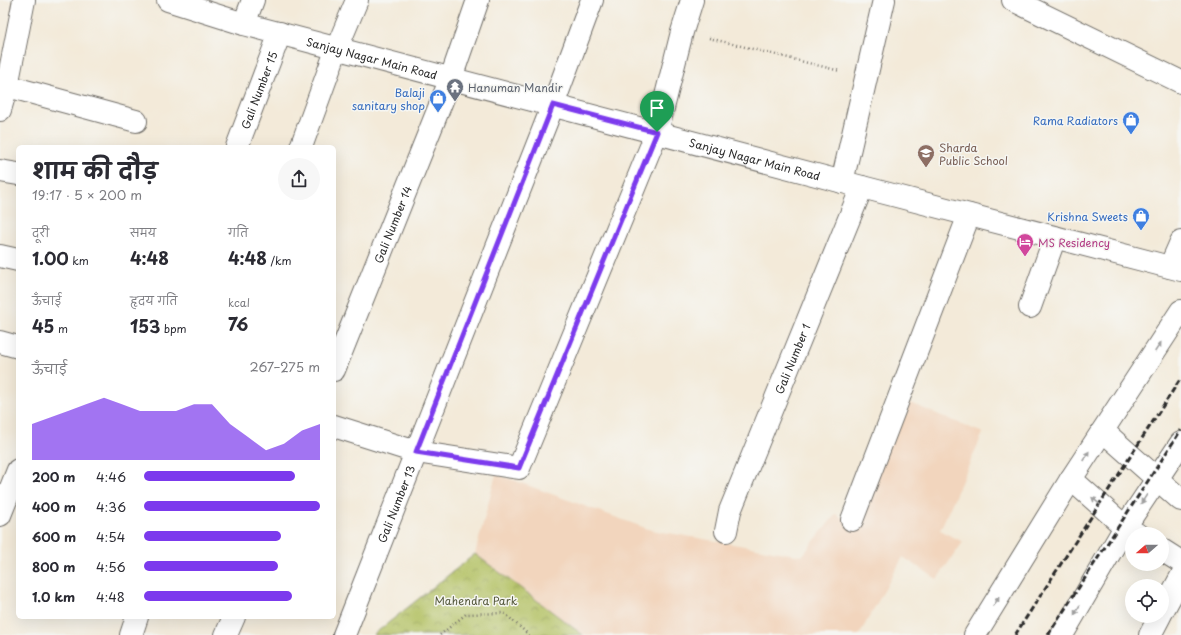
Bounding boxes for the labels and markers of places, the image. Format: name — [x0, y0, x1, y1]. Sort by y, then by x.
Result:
temple icon: Hanuman Mandir — [445, 77, 465, 102]
place label: Hanuman Mandir — [468, 79, 564, 96]
place label: Balaji sanitary shop — [352, 84, 425, 114]
shop icon: Balaji sanitary shop — [428, 88, 448, 113]
pin — [640, 91, 674, 132]
shop icon: Rama Radiators — [1121, 110, 1141, 135]
place label: Rama Radiators — [1033, 112, 1118, 129]
place label: Sharda Public School — [939, 139, 1008, 169]
school or university icon: Sharda Public School — [916, 143, 936, 168]
shop icon: Krishna Sweets — [1131, 206, 1151, 231]
place label: Krishna Sweets — [1047, 208, 1128, 225]
hotel icon: MS Residency — [1015, 232, 1035, 257]
place label: MS Residency — [1038, 234, 1110, 251]

